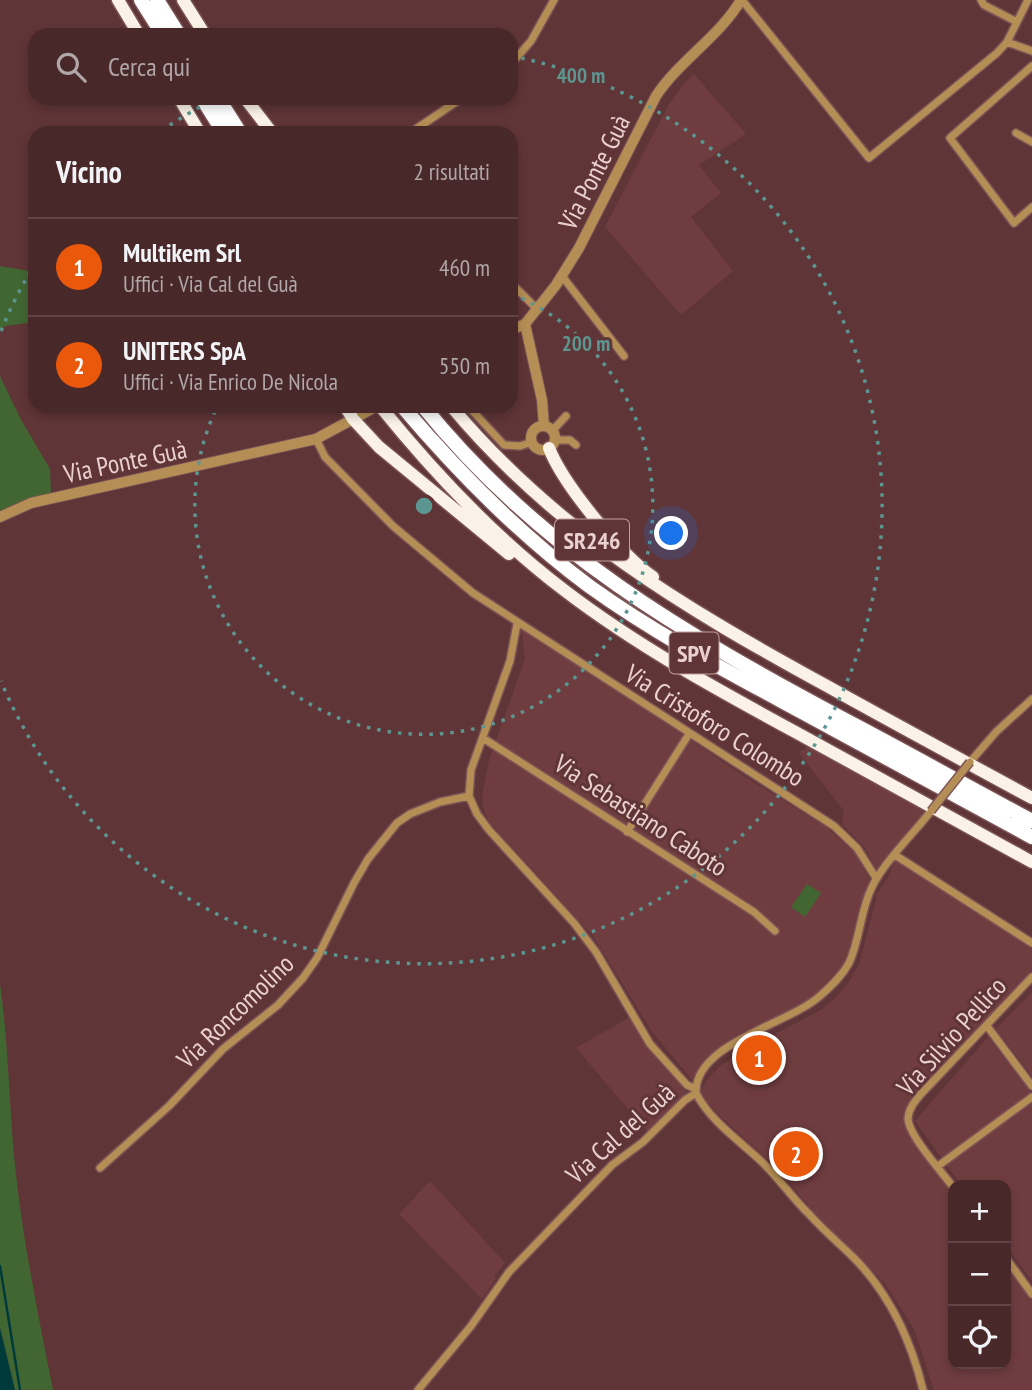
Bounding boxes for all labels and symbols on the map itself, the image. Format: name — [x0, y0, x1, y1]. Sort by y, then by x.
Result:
text: 400 m — [557, 62, 605, 89]
street label: Via Ponte Guà — [550, 109, 637, 236]
text: 200 m — [562, 330, 610, 357]
street label: Via Ponte Guà — [60, 432, 190, 490]
centre of rings — [412, 494, 436, 518]
your location — [654, 516, 688, 550]
road number: SR246 — [555, 520, 629, 560]
road number: SPV — [670, 632, 718, 674]
street label: Via Cristoforo Colombo — [618, 656, 811, 793]
street label: Via Sebastiano Caboto — [547, 746, 734, 883]
street label: Via Roncomolino — [169, 947, 301, 1076]
street label: Via Silvio Pellico — [888, 970, 1013, 1103]
pin: 1 — [736, 1032, 782, 1084]
street label: Via Cal del Guà — [558, 1076, 681, 1191]
pin: 2 — [773, 1128, 819, 1180]

